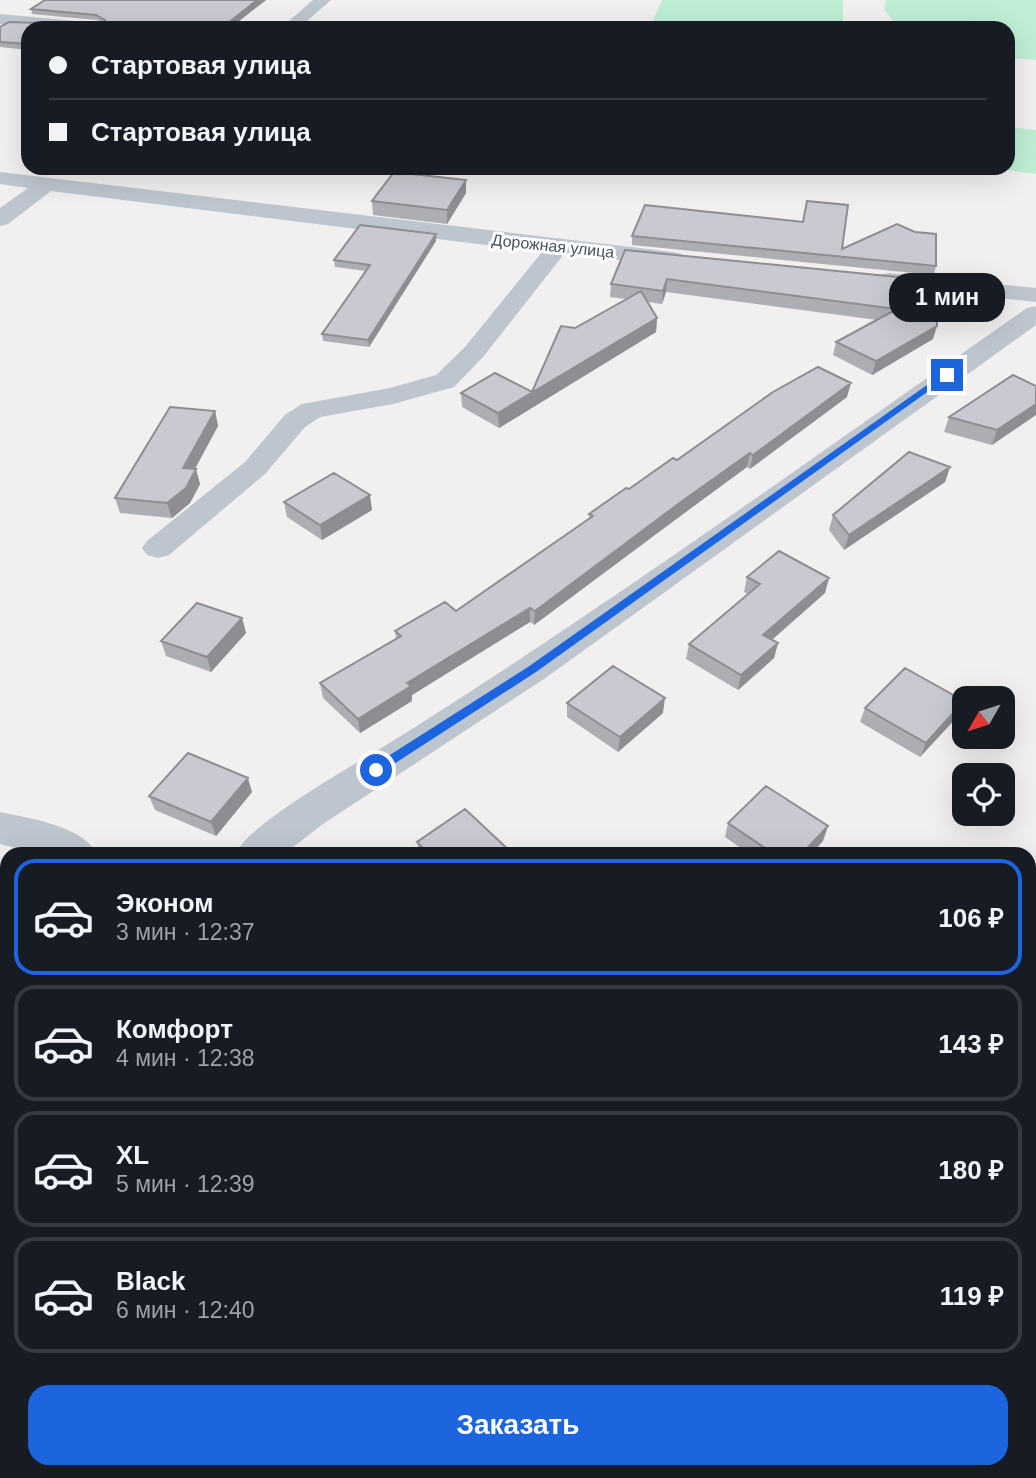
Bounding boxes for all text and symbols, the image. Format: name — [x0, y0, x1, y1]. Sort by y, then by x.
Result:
text: Стартовая улица — [91, 50, 311, 80]
text: Стартовая улица — [91, 117, 311, 147]
street label: Дорожная улица — [491, 231, 615, 261]
callout: 1 мин — [889, 274, 1005, 322]
text: 1 мин — [915, 284, 979, 310]
route end — [931, 359, 963, 391]
north arrow — [952, 686, 1015, 749]
map controls — [952, 686, 1015, 826]
route start — [360, 754, 392, 786]
button: locate — [952, 763, 1015, 826]
icon: car — [32, 886, 95, 949]
text: Эконом — [116, 888, 214, 918]
text: 106 ₽ — [938, 903, 1004, 933]
text: 3 мин · 12:37 — [116, 919, 255, 945]
icon: car — [32, 1012, 95, 1075]
text: Комфорт — [116, 1014, 233, 1044]
text: 143 ₽ — [938, 1029, 1004, 1059]
text: 4 мин · 12:38 — [116, 1045, 255, 1071]
icon: car — [32, 1138, 95, 1201]
text: XL — [116, 1140, 149, 1170]
text: 180 ₽ — [938, 1155, 1004, 1185]
text: 5 мин · 12:39 — [116, 1171, 255, 1197]
icon: car — [32, 1264, 95, 1327]
text: Black — [116, 1266, 185, 1296]
text: 119 ₽ — [940, 1281, 1004, 1311]
text: 6 мин · 12:40 — [116, 1297, 255, 1323]
button: Заказать — [28, 1385, 1008, 1465]

